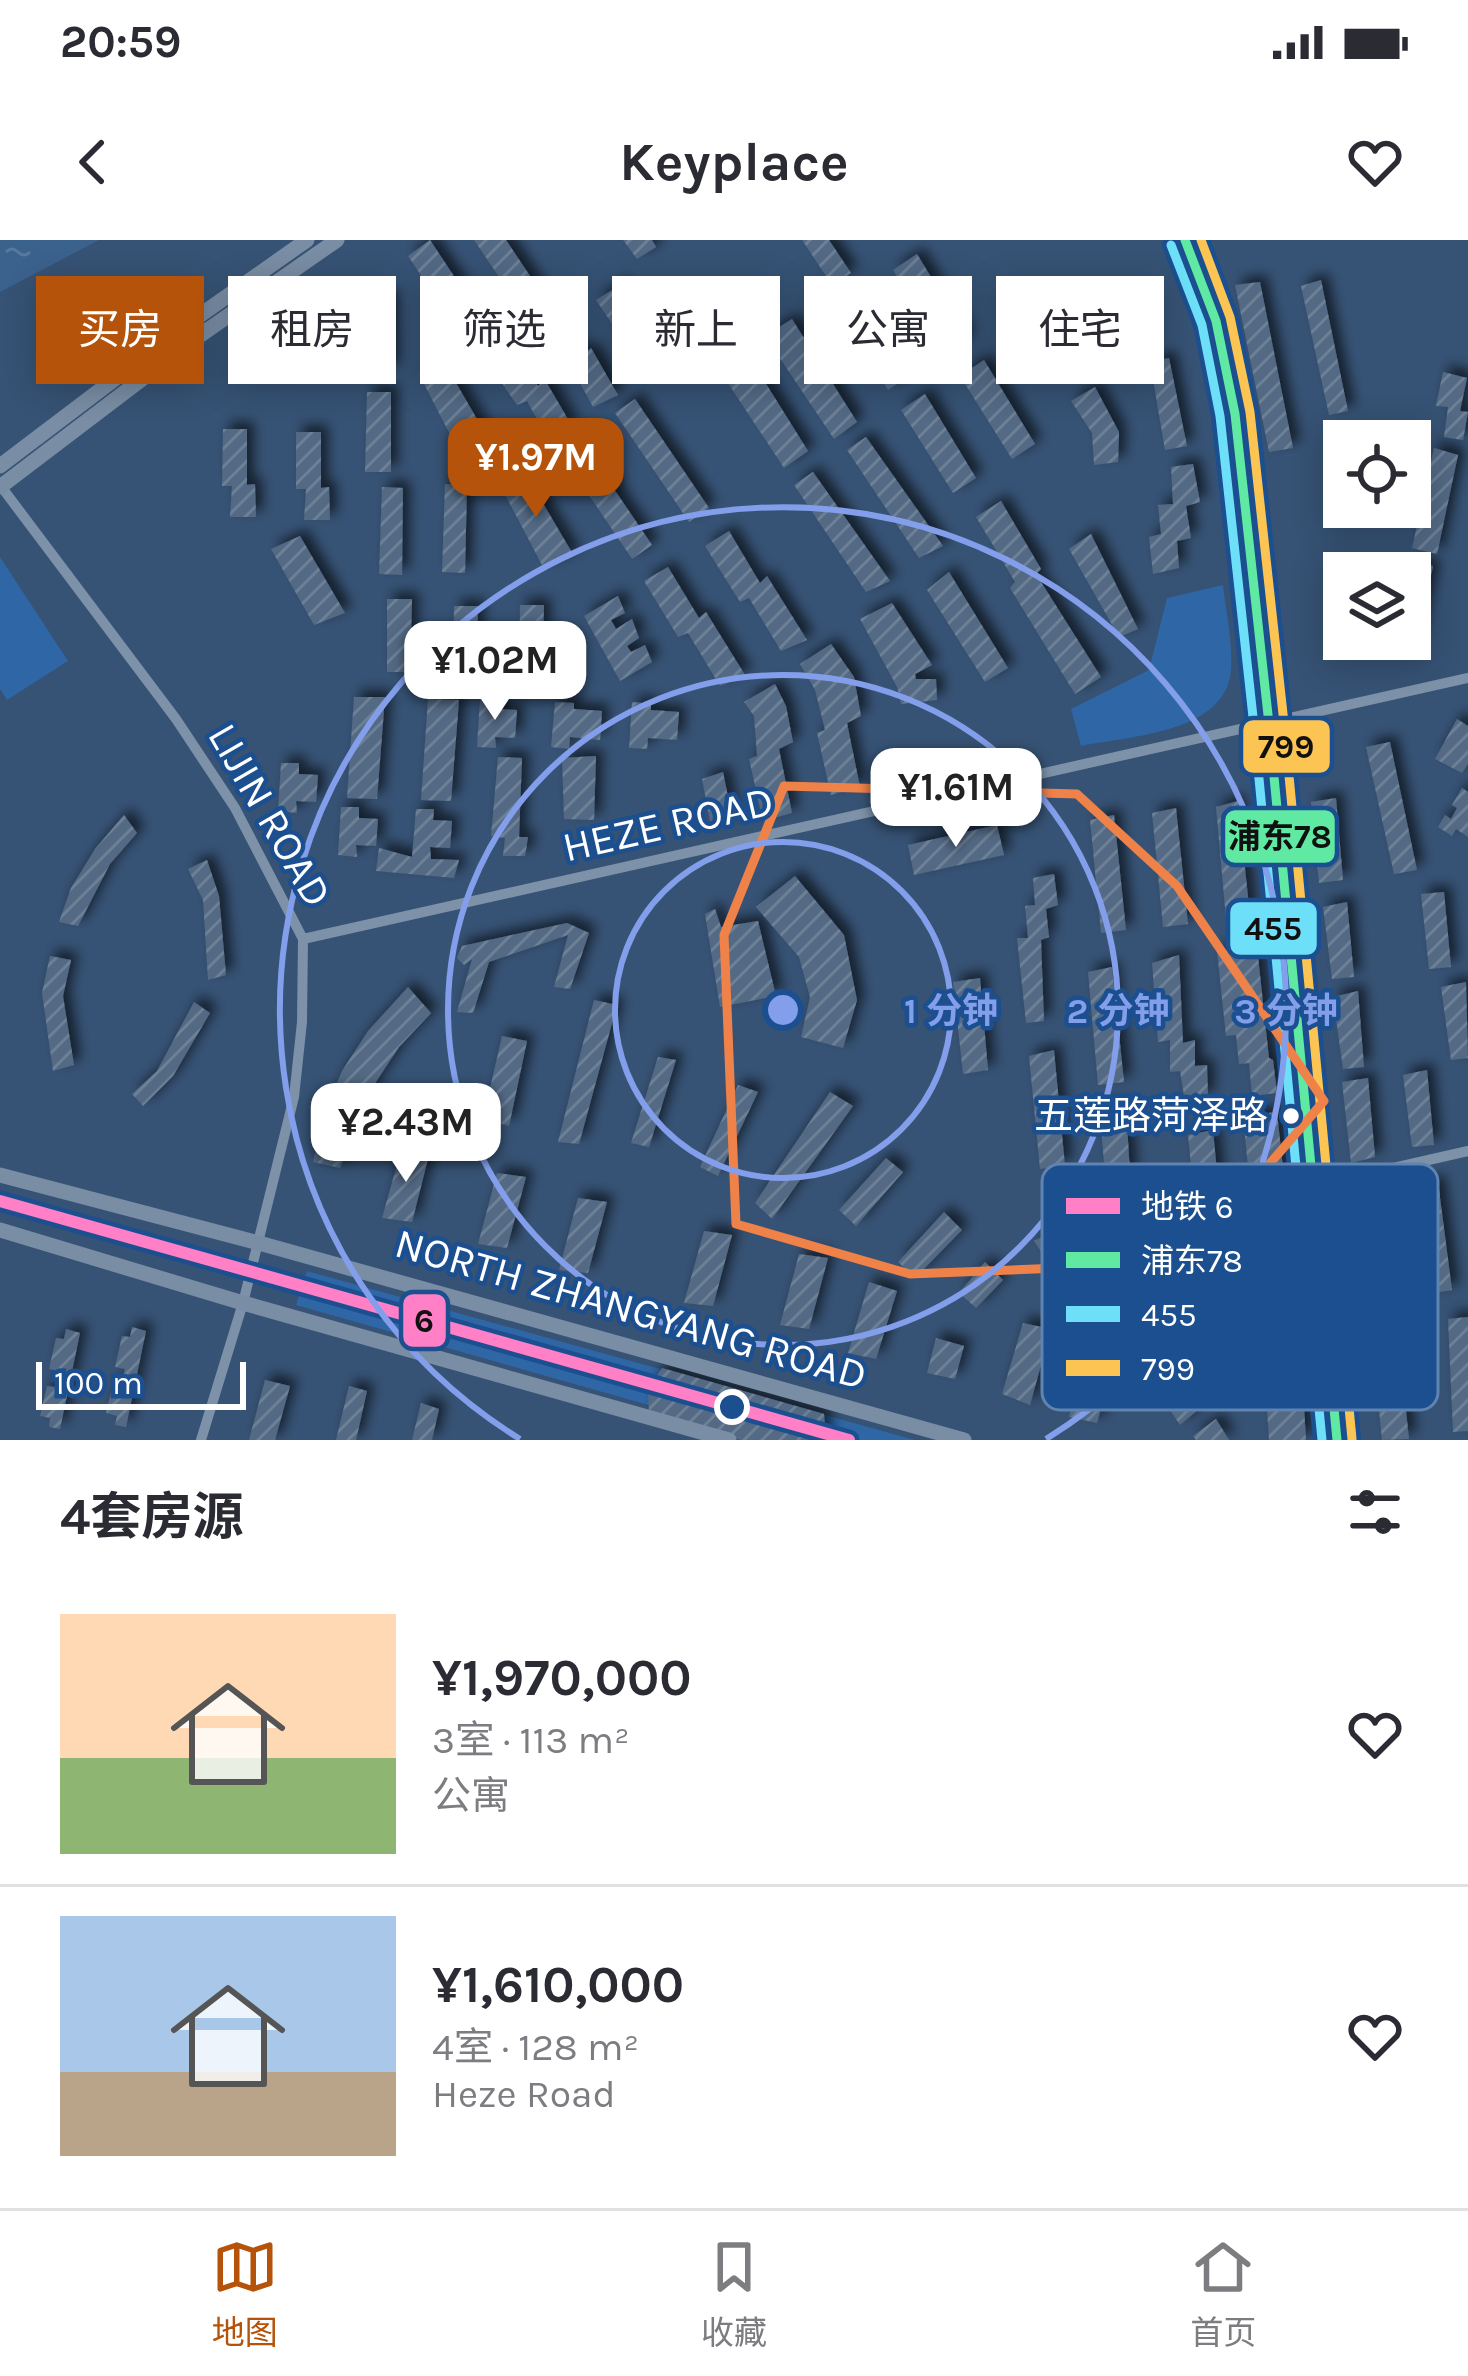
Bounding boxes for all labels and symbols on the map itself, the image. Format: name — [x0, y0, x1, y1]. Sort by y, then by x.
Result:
pin: ¥1.97M — [438, 418, 634, 520]
pin: ¥1.02M — [397, 621, 593, 723]
street label: LIJIN ROAD — [197, 714, 343, 916]
line badge: 799 — [1241, 718, 1332, 775]
text: 799 — [1258, 728, 1314, 766]
pin: ¥1.61M — [858, 748, 1054, 850]
street label: HEZE ROAD — [558, 775, 778, 873]
line badge: 浦东78 — [1223, 808, 1337, 865]
text: 浦东78 — [1228, 818, 1332, 856]
line badge: 455 — [1228, 900, 1319, 957]
text: 455 — [1244, 910, 1302, 948]
centre of rings — [762, 989, 804, 1031]
text: 1 分钟 — [904, 990, 998, 1032]
text: 2 分钟 — [1067, 990, 1169, 1032]
text: 3 分钟 — [1234, 990, 1338, 1032]
pin: ¥2.43M — [308, 1083, 504, 1185]
place label: 五莲路菏泽路 — [1034, 1093, 1268, 1139]
marker: 五莲路菏泽路 — [1280, 1105, 1302, 1127]
legend — [1042, 1164, 1438, 1410]
text: 地铁 6 — [1141, 1188, 1234, 1226]
street label: NORTH ZHANGYANG ROAD — [389, 1218, 873, 1400]
text: 浦东78 — [1141, 1242, 1243, 1280]
line badge: 6 — [401, 1292, 448, 1349]
text: 455 — [1141, 1296, 1197, 1334]
text: 6 — [414, 1302, 434, 1340]
text: 799 — [1141, 1350, 1195, 1388]
scale bar — [36, 1356, 246, 1409]
unlabelled marker — [716, 1391, 748, 1423]

